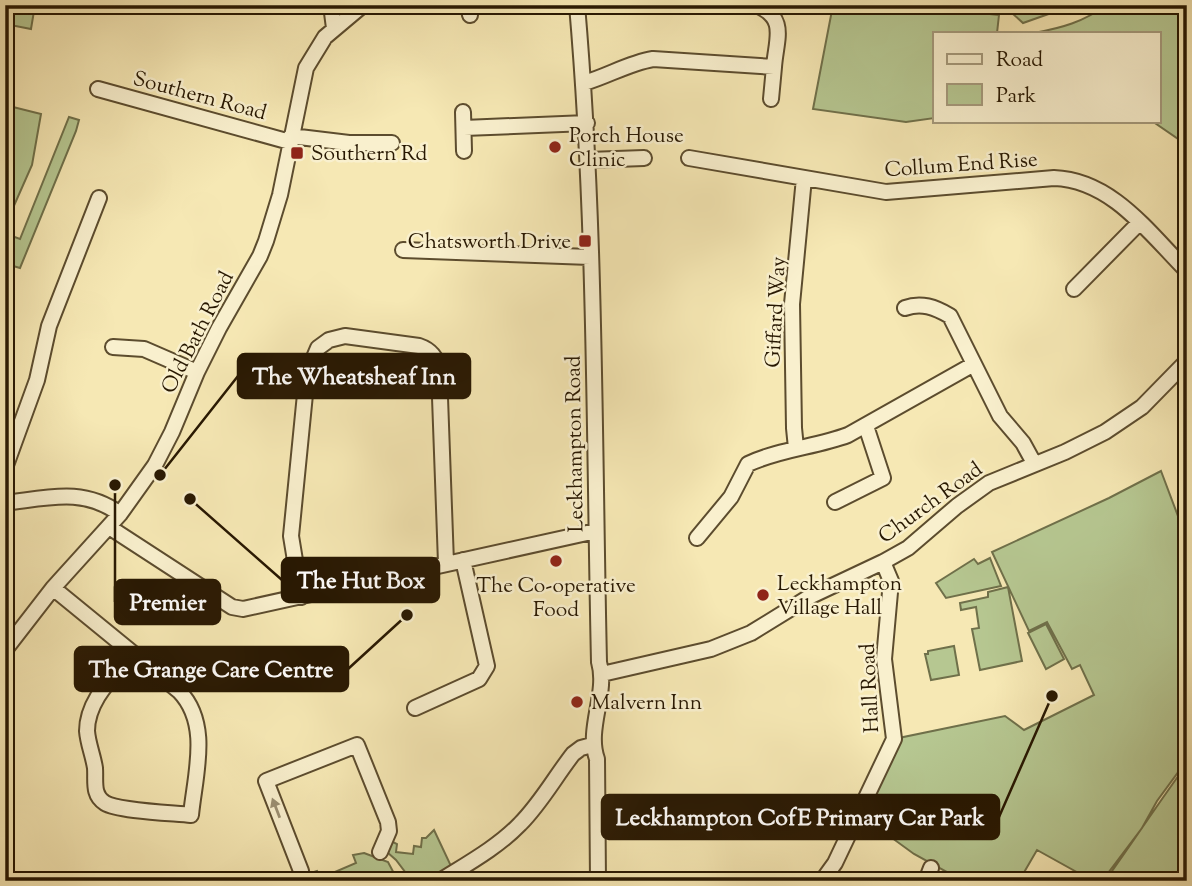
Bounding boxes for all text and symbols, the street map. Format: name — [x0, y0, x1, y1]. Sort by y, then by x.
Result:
legend — [933, 32, 1160, 122]
text: Road — [996, 46, 1043, 76]
street label: Southern Road — [129, 65, 270, 129]
text: Park — [996, 82, 1037, 112]
place label: Porch House Clinic — [569, 122, 684, 176]
marker: Porch House Clinic — [547, 139, 563, 155]
place label: Southern Rd — [311, 140, 427, 170]
marker: Southern Rd — [289, 145, 305, 161]
street label: Collum End Rise — [884, 146, 1039, 186]
place label: Chatsworth Drive — [408, 228, 571, 258]
marker: Chatsworth Drive — [577, 233, 593, 249]
street label: Giffard Way — [759, 255, 795, 369]
street label: Old Bath Road — [155, 266, 243, 399]
callout: The Wheatsheaf Inn — [238, 354, 470, 398]
street label: Leckhampton Road — [559, 355, 593, 533]
text: The Wheatsheaf Inn — [252, 362, 456, 395]
street label: Church Road — [873, 455, 990, 552]
marker: The Co-operative Food — [548, 553, 564, 569]
callout: The Hut Box — [282, 558, 439, 602]
text: The Hut Box — [297, 566, 426, 599]
place label: Leckhampton Village Hall — [777, 570, 902, 624]
place label: The Co-operative Food — [476, 572, 636, 626]
callout: Premier — [115, 580, 220, 624]
marker: Leckhampton Village Hall — [755, 587, 771, 603]
text: Premier — [130, 588, 207, 621]
street label: Hall Road — [854, 642, 888, 733]
callout: The Grange Care Centre — [75, 647, 348, 691]
text: The Grange Care Centre — [88, 655, 334, 688]
place label: Malvern Inn — [591, 689, 702, 719]
marker: Malvern Inn — [569, 694, 585, 710]
callout: Leckhampton CofE Primary Car Park — [602, 795, 999, 839]
one-way arrow — [270, 797, 281, 818]
text: Leckhampton CofE Primary Car Park — [616, 803, 985, 836]

